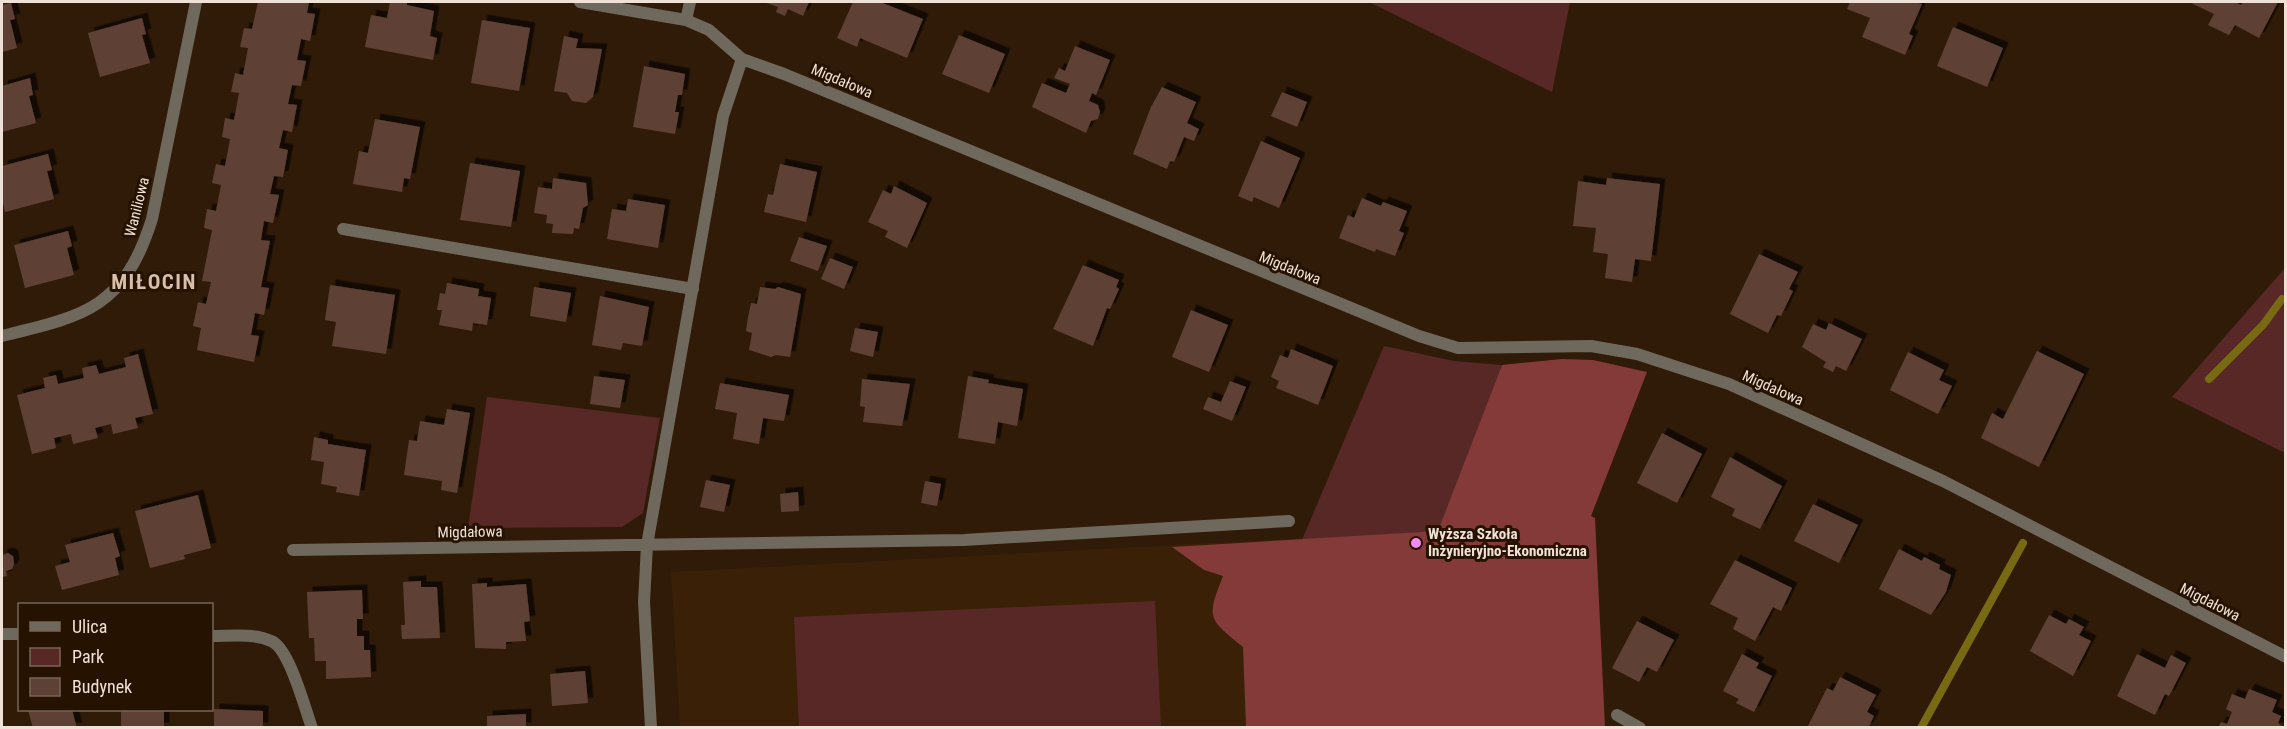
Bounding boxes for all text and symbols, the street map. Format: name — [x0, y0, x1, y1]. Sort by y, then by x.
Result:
street label: Migdałowa — [809, 60, 875, 102]
street label: Waniliowa — [121, 176, 153, 238]
street label: Migdałowa — [1256, 247, 1324, 289]
district label: MIŁOCIN — [111, 270, 197, 294]
street label: Migdałowa — [1740, 367, 1806, 409]
street label: Migdałowa — [437, 522, 503, 542]
place label: Wyższa Szkoła Inżynieryjno-Ekonomiczna — [1428, 525, 1587, 560]
marker: Wyższa Szkoła Inżynieryjno-Ekonomiczna — [1409, 536, 1423, 550]
street label: Migdałowa — [2177, 579, 2243, 625]
legend — [18, 603, 213, 711]
text: Ulica — [72, 616, 107, 637]
text: Park — [72, 646, 104, 667]
text: Budynek — [72, 676, 132, 697]

